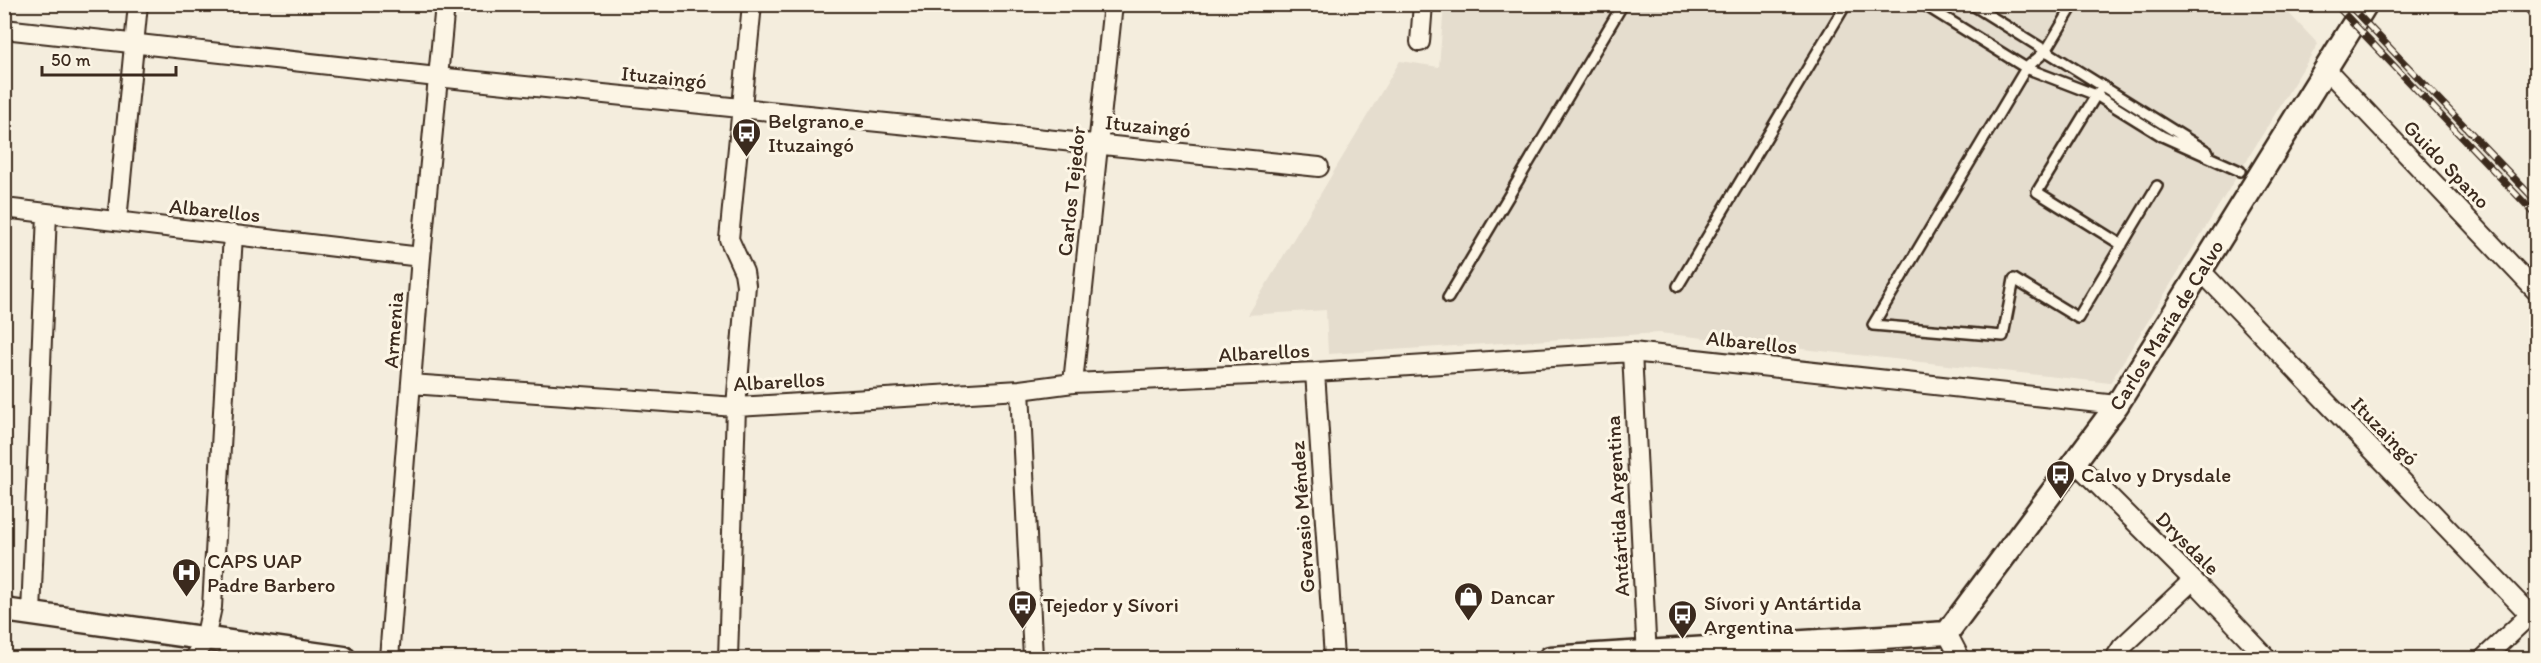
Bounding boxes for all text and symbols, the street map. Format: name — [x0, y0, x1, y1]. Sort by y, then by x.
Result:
scale bar — [42, 39, 176, 77]
text: 50 m — [51, 49, 91, 71]
street label: Ituzaingó — [620, 60, 708, 94]
place label: Belgrano e Ituzaingó — [768, 108, 864, 157]
street label: Ituzaingó — [1104, 109, 1192, 143]
street label: Guido Spano — [2398, 114, 2496, 214]
bus stop icon: Belgrano e Ituzaingó — [731, 116, 763, 158]
street label: Carlos Tejedor — [1052, 124, 1090, 257]
street label: Albarellos — [168, 193, 262, 227]
street label: Carlos María de Calvo — [2103, 235, 2229, 415]
street label: Armenia — [378, 291, 408, 369]
street label: Albarellos — [1705, 325, 1799, 359]
street label: Albarellos — [1218, 337, 1310, 367]
street label: Albarellos — [733, 366, 825, 396]
street label: Ituzaingó — [2346, 391, 2424, 471]
street label: Antártida Argentina — [1600, 415, 1634, 597]
street label: Gervasio Méndez — [1284, 440, 1320, 594]
bus stop icon: Calvo y Drysdale — [2044, 458, 2076, 500]
place label: Calvo y Drysdale — [2081, 462, 2231, 487]
street label: Drysdale — [2151, 506, 2225, 580]
place label: CAPS UAP Padre Barbero — [207, 548, 336, 597]
hospital icon: CAPS UAP Padre Barbero — [170, 556, 202, 598]
shop icon: Dancar — [1453, 580, 1485, 622]
place label: Dancar — [1490, 584, 1556, 609]
bus stop icon: Tejedor y Sívori — [1006, 588, 1038, 630]
place label: Sívori y Antártida Argentina — [1704, 590, 1861, 639]
place label: Tejedor y Sívori — [1043, 592, 1179, 617]
bus stop icon: Sívori y Antártida Argentina — [1667, 598, 1699, 640]

